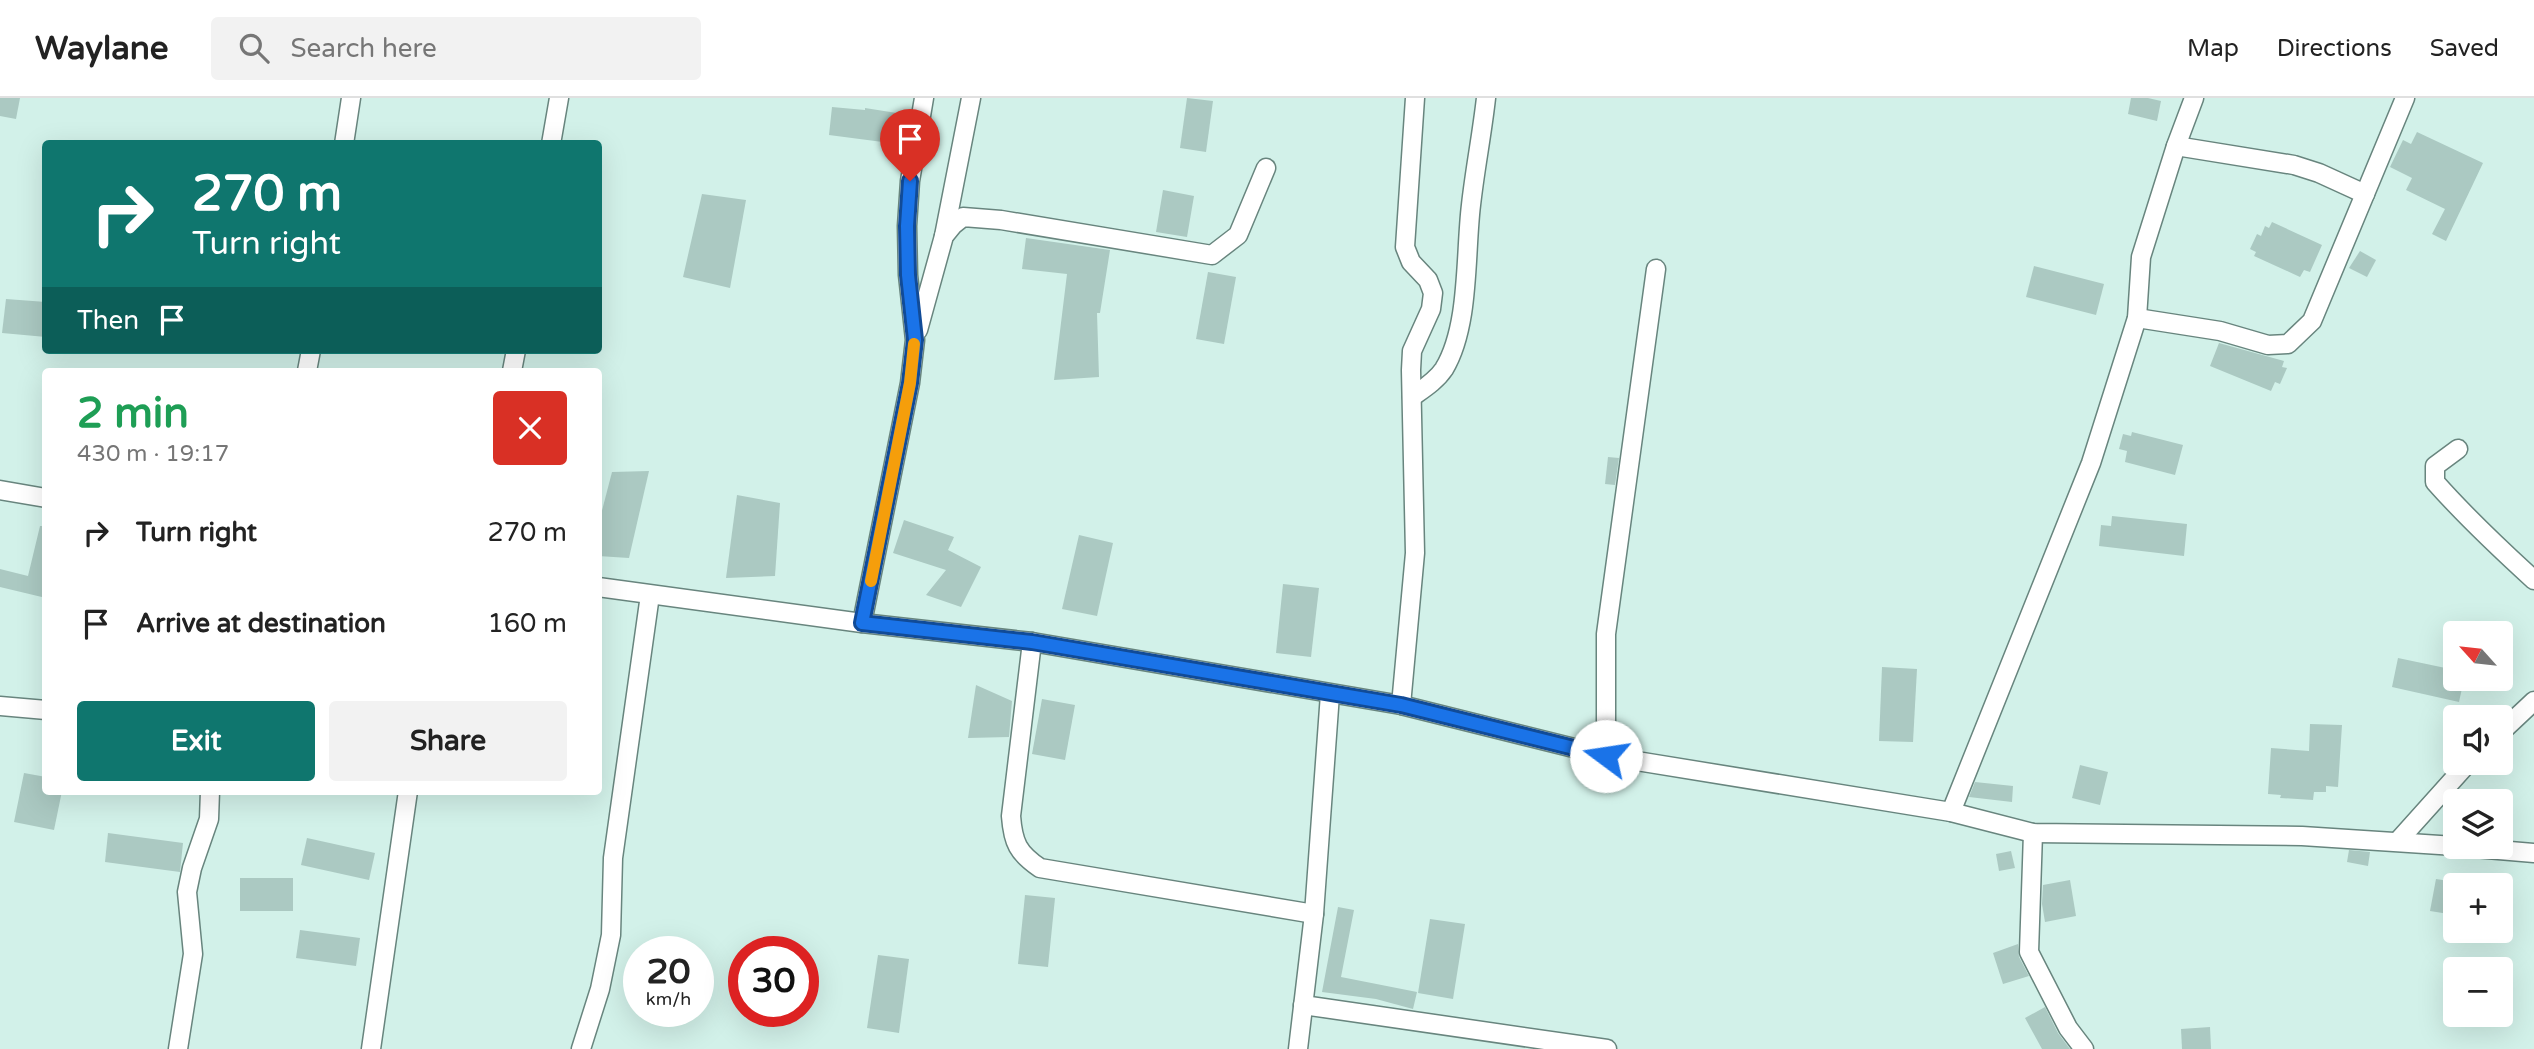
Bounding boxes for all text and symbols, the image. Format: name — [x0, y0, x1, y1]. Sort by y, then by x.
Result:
search box — [211, 17, 701, 80]
text: Waylane — [35, 29, 169, 68]
icon: search — [235, 29, 273, 67]
text: Search here — [291, 33, 437, 64]
text: Map — [2187, 34, 2239, 63]
text: Directions — [2277, 34, 2392, 63]
text: Saved — [2430, 34, 2499, 63]
pin — [880, 109, 940, 181]
icon: arrive — [891, 120, 929, 158]
text: 270 m — [192, 165, 342, 224]
icon: right — [77, 168, 168, 259]
text: Turn right — [192, 225, 341, 263]
icon: arrive — [153, 301, 191, 339]
text: Then — [77, 305, 139, 336]
text: 2 min — [77, 388, 189, 439]
button: close — [493, 391, 567, 465]
text: 430 m · 19:17 — [77, 440, 229, 468]
icon: right — [77, 514, 115, 552]
text: Turn right — [136, 517, 257, 548]
text: 270 m — [487, 517, 567, 548]
icon: arrive — [77, 605, 115, 643]
text: Arrive at destination — [136, 608, 386, 639]
text: 160 m — [487, 608, 567, 639]
north arrow — [2443, 621, 2513, 691]
map controls — [2443, 621, 2513, 1027]
button: Exit — [77, 701, 315, 781]
button: Share — [329, 701, 567, 781]
button: sound — [2443, 705, 2513, 775]
position arrow — [1569, 719, 1643, 793]
button: layers — [2443, 789, 2513, 859]
button: + — [2443, 873, 2513, 943]
speed limit sign: 30 — [728, 936, 819, 1027]
text: 20 — [647, 951, 690, 993]
button: − — [2443, 957, 2513, 1027]
text: km/h — [646, 988, 691, 1010]

